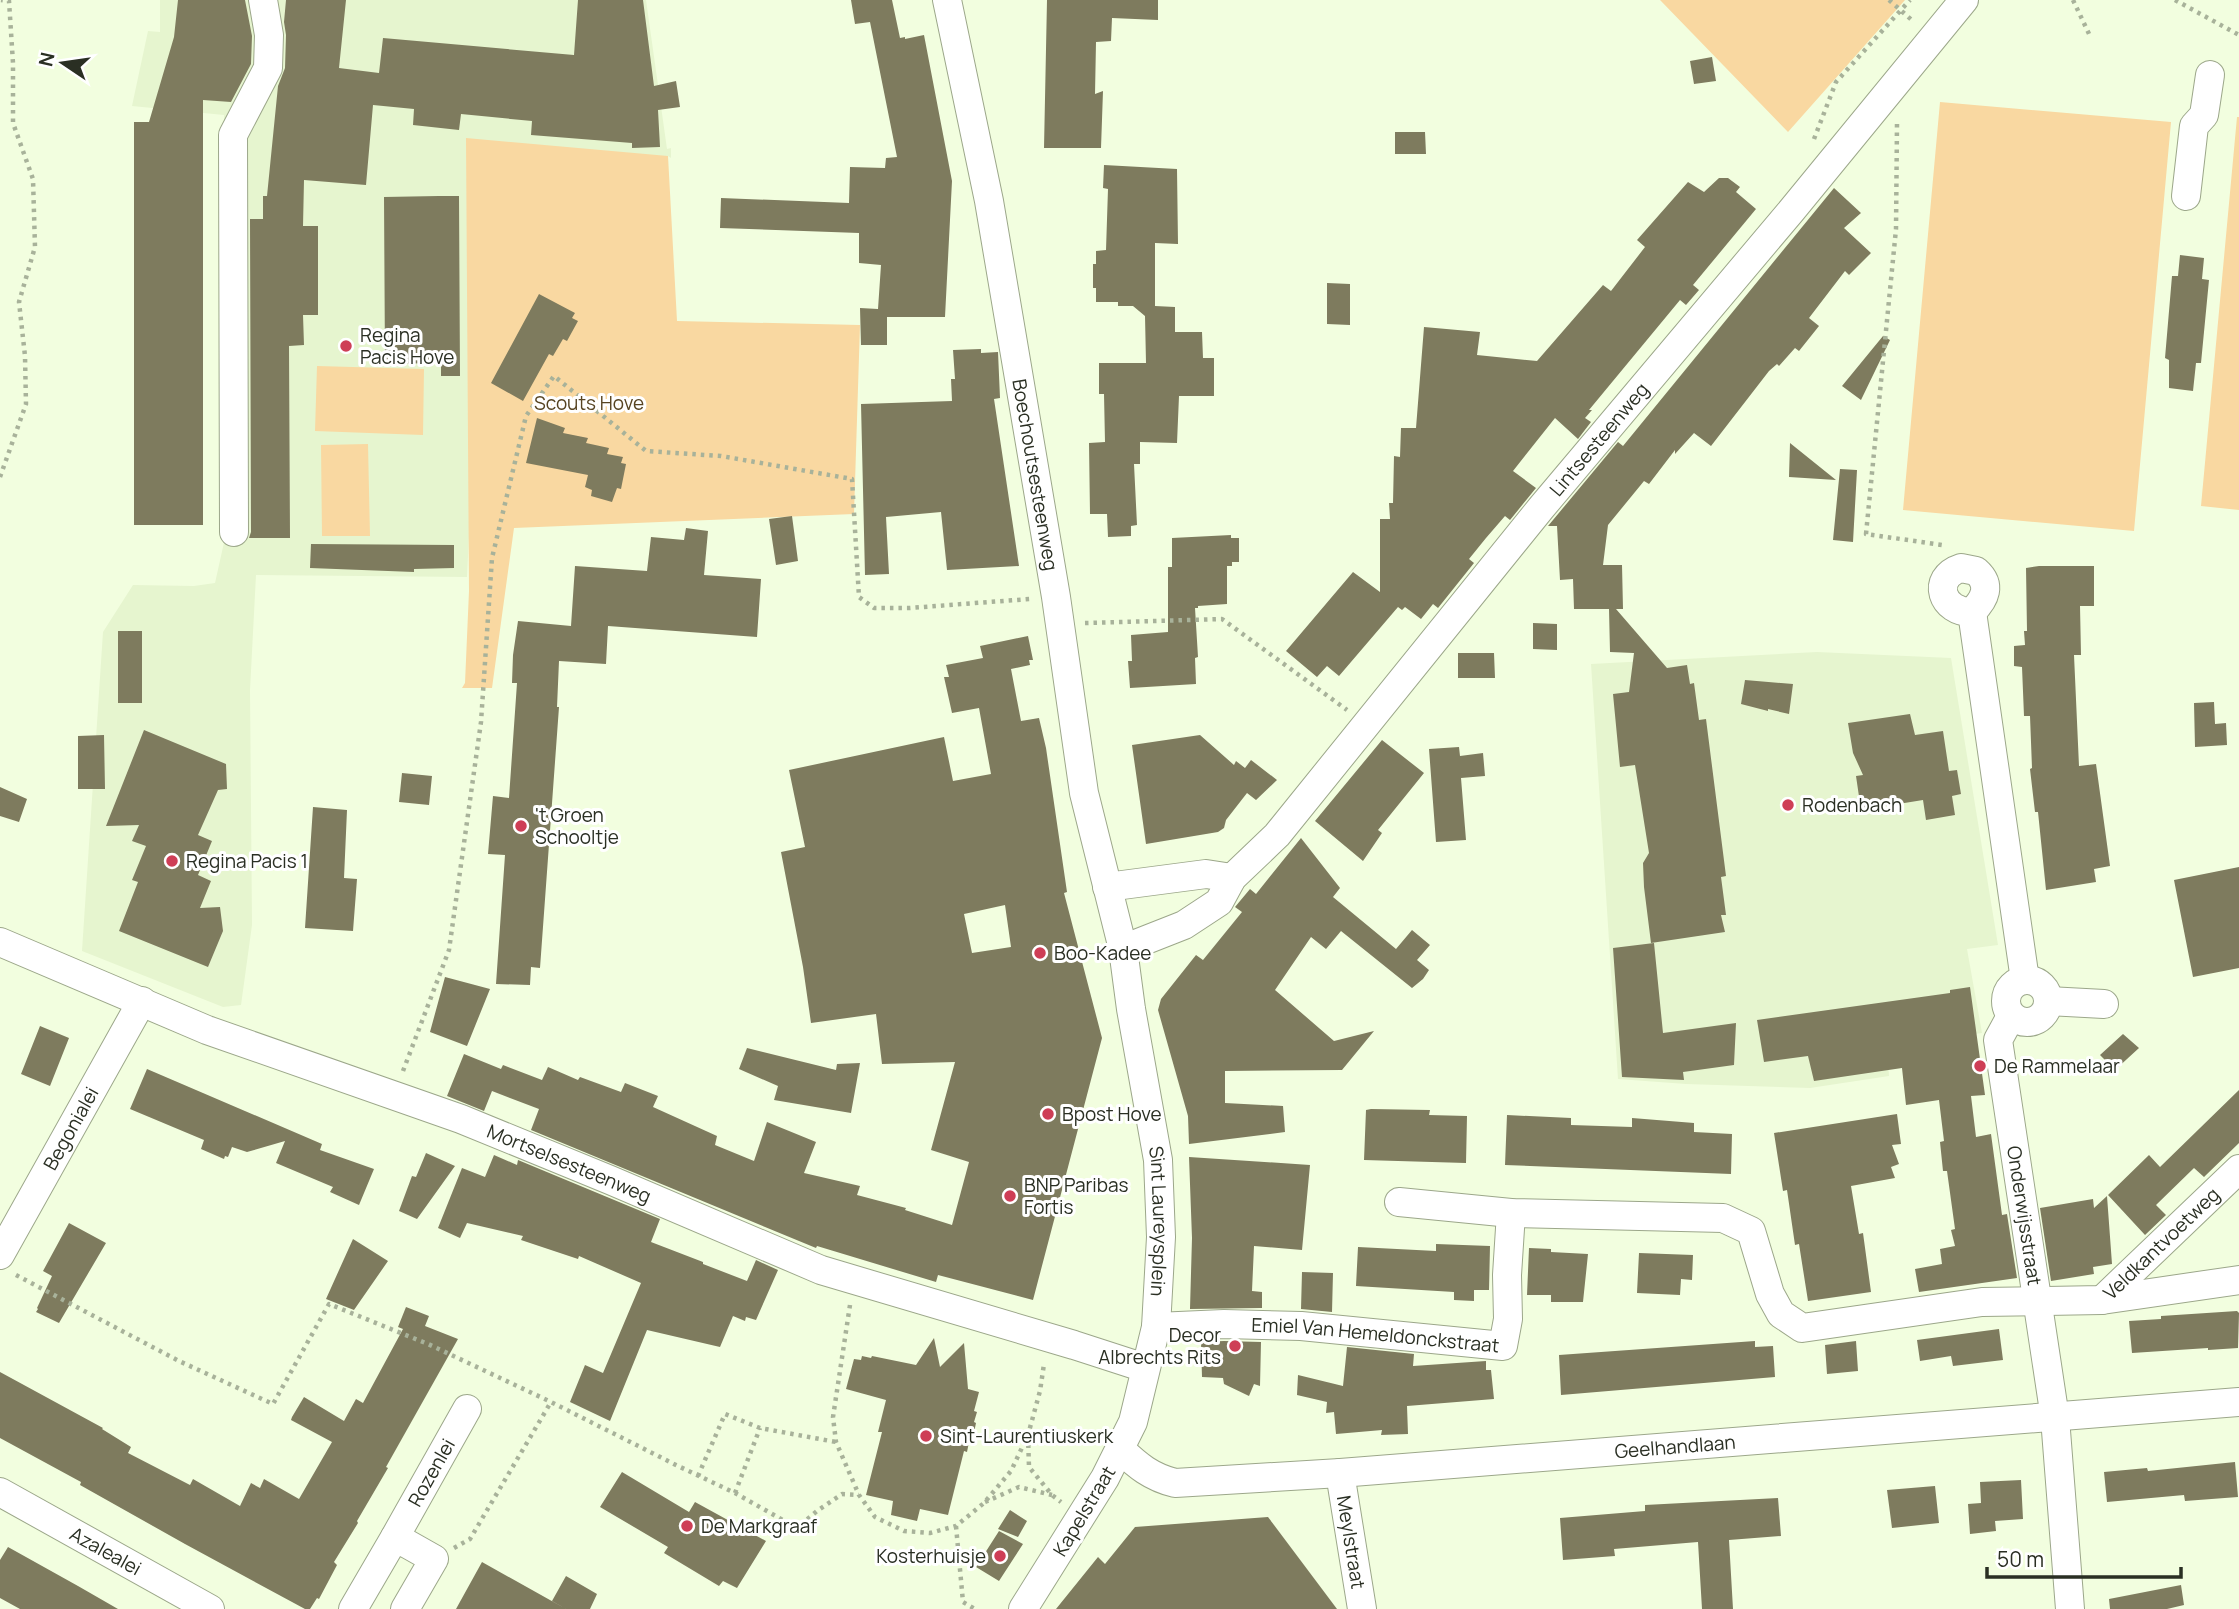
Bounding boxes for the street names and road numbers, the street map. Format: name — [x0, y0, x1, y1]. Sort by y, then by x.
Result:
street label: Boechoutsesteenweg — [1006, 377, 1064, 573]
street label: Lintsesteenweg — [1543, 377, 1654, 502]
street label: Begonialei — [37, 1082, 104, 1175]
street label: Mortselsesteenweg — [483, 1118, 655, 1209]
street label: Sint Laureysplein — [1143, 1144, 1174, 1297]
street label: Onderwijsstraat — [2001, 1144, 2048, 1287]
street label: Veldkantvoetweg — [2097, 1181, 2225, 1305]
street label: Emiel Van Hemeldonckstraat — [1251, 1312, 1501, 1359]
street label: Geelhandlaan — [1614, 1429, 1737, 1464]
street label: Rozenlei — [402, 1434, 461, 1511]
street label: Kapelstraat — [1047, 1461, 1121, 1561]
street label: Meylstraat — [1331, 1494, 1372, 1591]
street label: Azalealei — [65, 1521, 146, 1581]

